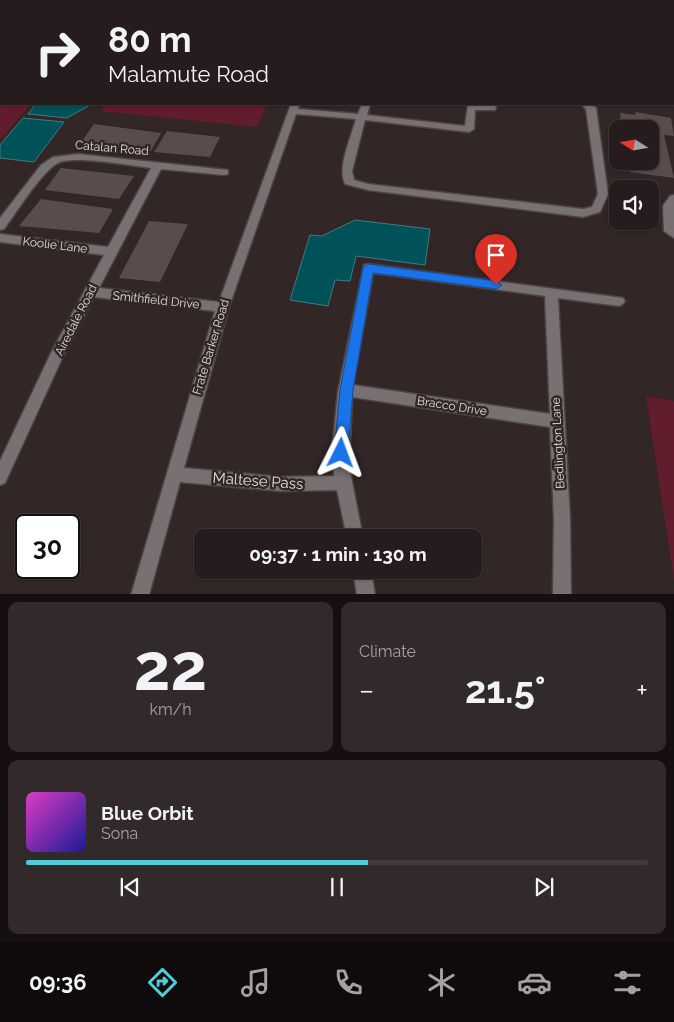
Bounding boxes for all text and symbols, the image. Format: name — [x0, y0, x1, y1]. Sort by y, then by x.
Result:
text: 80 m — [108, 19, 192, 60]
icon: right — [25, 20, 90, 85]
text: Malamute Road — [108, 61, 269, 87]
north arrow — [609, 120, 659, 170]
map controls — [609, 120, 659, 230]
street label: Catalan Road — [75, 138, 149, 158]
button: sound — [609, 180, 659, 230]
street label: Koolie Lane — [22, 234, 88, 256]
pin — [475, 234, 517, 285]
icon: arrive — [482, 241, 510, 269]
street label: Airedale Road — [52, 282, 100, 358]
street label: Smithfield Drive — [112, 288, 200, 312]
street label: Frate Barker Road — [190, 298, 232, 396]
street label: Bracco Drive — [416, 394, 488, 418]
street label: Bedlington Lane — [549, 397, 567, 489]
position arrow — [314, 426, 366, 478]
street label: Maltese Pass — [212, 469, 304, 493]
speed limit sign: 30 — [15, 514, 80, 579]
text: 09:37 · 1 min · 130 m — [249, 543, 427, 565]
text: 22 — [134, 629, 207, 705]
text: Climate — [359, 642, 416, 661]
text: 21.5° — [465, 667, 546, 712]
text: − — [359, 674, 374, 707]
text: + — [636, 674, 648, 707]
text: km/h — [149, 700, 192, 719]
text: Blue Orbit — [101, 802, 193, 824]
text: Sona — [101, 824, 138, 843]
icon: previous — [116, 873, 144, 901]
icon: pause — [323, 873, 351, 901]
icon: next — [530, 873, 558, 901]
icon: directions — [145, 965, 180, 1000]
icon: music — [238, 965, 273, 1000]
icon: phone — [331, 965, 366, 1000]
icon: climate — [424, 965, 459, 1000]
icon: car — [517, 965, 552, 1000]
icon: filters — [610, 965, 645, 1000]
text: 09:36 — [29, 969, 87, 995]

